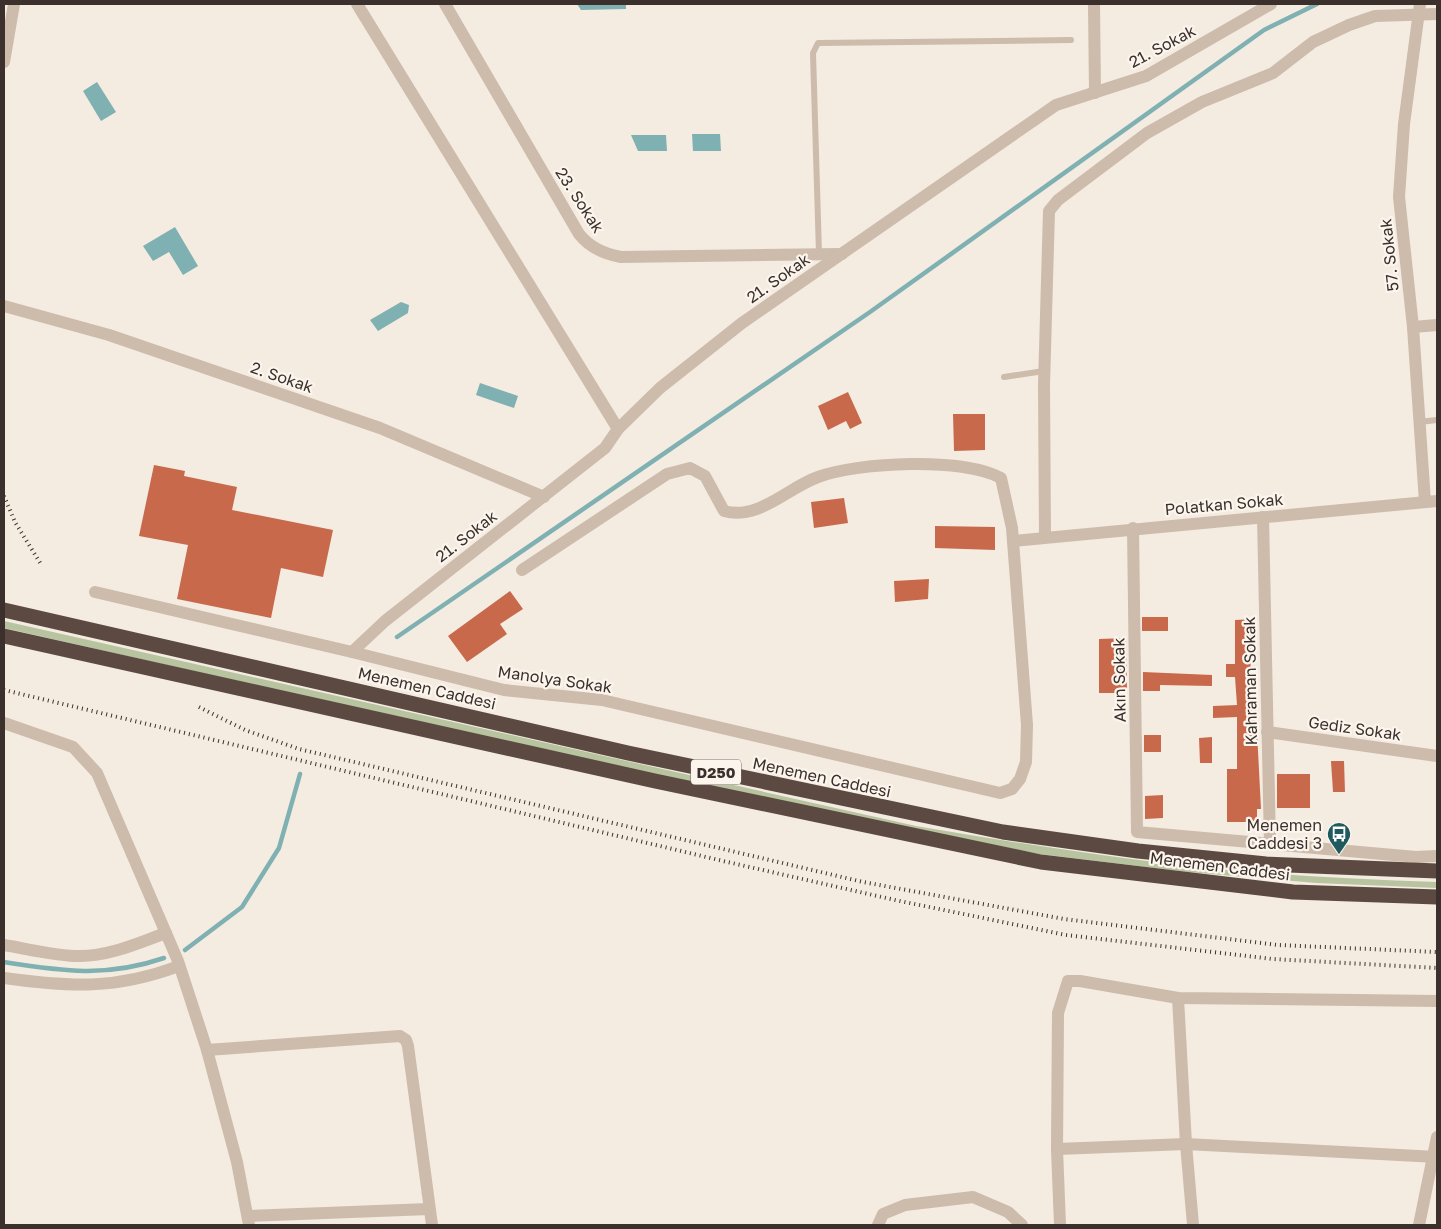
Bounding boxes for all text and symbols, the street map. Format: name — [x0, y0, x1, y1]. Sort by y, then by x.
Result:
street label: 21. Sokak — [1125, 20, 1199, 72]
street label: 23. Sokak — [551, 163, 609, 237]
street label: 57. Sokak — [1375, 217, 1403, 293]
street label: 21. Sokak — [743, 249, 813, 307]
street label: 2. Sokak — [248, 357, 316, 397]
street label: Polatkan Sokak — [1164, 489, 1284, 519]
street label: 21. Sokak — [431, 506, 501, 566]
street label: Kahraman Sokak — [1239, 616, 1261, 746]
street label: Akın Sokak — [1108, 637, 1130, 723]
street label: Manolya Sokak — [496, 661, 614, 697]
street label: Menemen Caddesi — [356, 662, 498, 714]
street label: Gediz Sokak — [1307, 712, 1403, 744]
street label: Menemen Caddesi — [751, 753, 893, 801]
road number: D250 — [691, 760, 741, 784]
place label: Menemen Caddesi 3 — [1247, 815, 1322, 853]
bus stop icon: Menemen Caddesi 3 — [1326, 821, 1352, 855]
street label: Menemen Caddesi — [1149, 847, 1291, 885]

